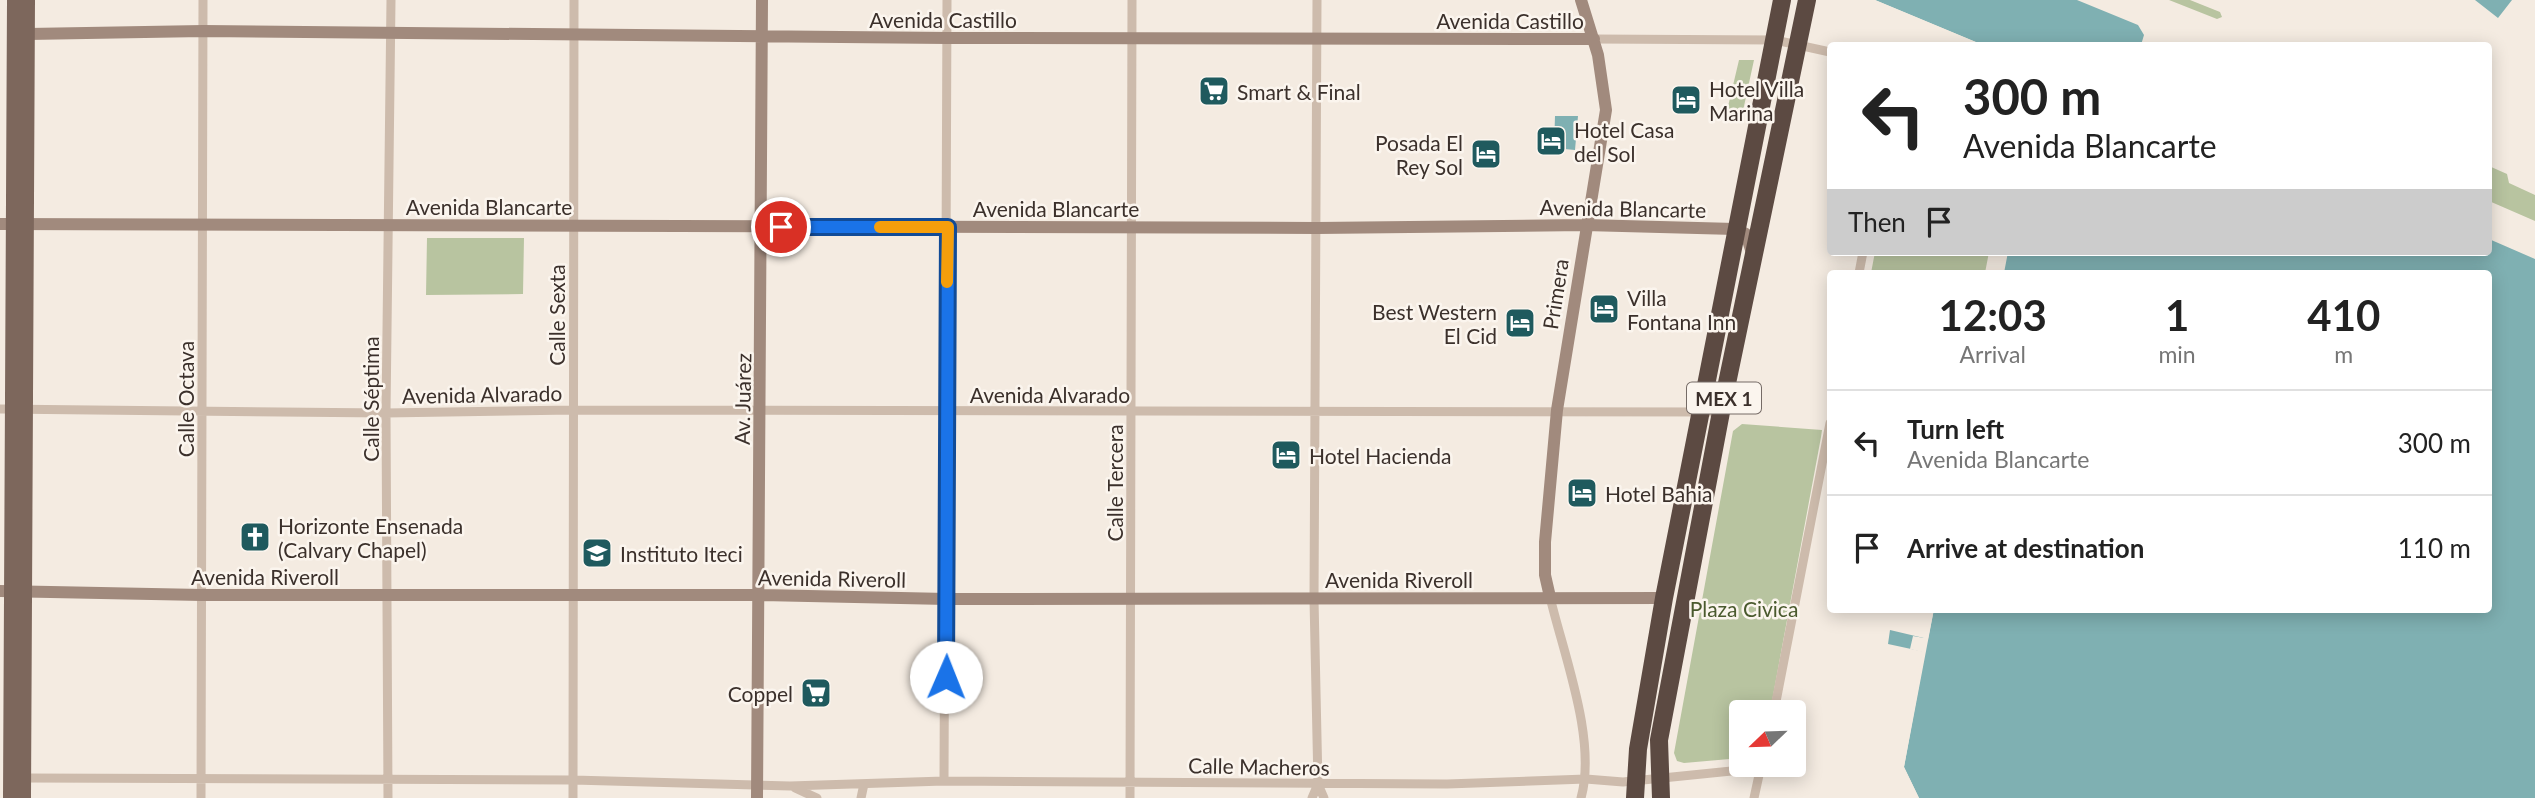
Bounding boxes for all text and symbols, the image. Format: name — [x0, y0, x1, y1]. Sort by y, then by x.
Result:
street label: Avenida Castillo — [869, 7, 1017, 32]
street label: Avenida Castillo — [1436, 8, 1584, 33]
text: 300 m — [1963, 67, 2101, 125]
icon: left — [1848, 70, 1939, 161]
supermarket icon: Smart & Final — [1197, 74, 1231, 108]
place label: Hotel Villa Marina — [1709, 76, 1804, 125]
place label: Smart & Final — [1237, 79, 1361, 104]
hotel icon: Hotel Villa Marina — [1669, 83, 1703, 117]
place label: Hotel Casa del Sol — [1574, 117, 1674, 166]
hotel icon: Hotel Casa del Sol — [1534, 124, 1568, 158]
text: Avenida Blancarte — [1963, 126, 2217, 165]
place label: Posada El Rey Sol — [1375, 130, 1463, 179]
hotel icon: Posada El Rey Sol — [1469, 137, 1503, 171]
street label: Avenida Blancarte — [406, 194, 572, 219]
street label: Avenida Blancarte — [1540, 194, 1706, 222]
street label: Avenida Blancarte — [973, 196, 1139, 221]
pin — [751, 197, 811, 257]
icon: arrive — [1920, 203, 1958, 241]
text: Then — [1848, 206, 1906, 238]
icon: arrive — [762, 208, 800, 246]
street label: Primera — [1537, 257, 1573, 331]
street label: Calle Sexta — [544, 264, 569, 366]
place label: Villa Fontana Inn — [1627, 285, 1736, 334]
text: 12:03 — [1939, 290, 2047, 340]
text: 1 — [2165, 290, 2189, 340]
text: 410 — [2307, 290, 2380, 340]
hotel icon: Villa Fontana Inn — [1587, 292, 1621, 326]
place label: Best Western El Cid — [1372, 299, 1497, 348]
hotel icon: Best Western El Cid — [1503, 306, 1537, 340]
street label: Calle Séptima — [358, 336, 383, 462]
text: Arrival — [1960, 340, 2026, 368]
text: min — [2158, 340, 2196, 368]
text: m — [2334, 340, 2353, 368]
street label: Calle Octava — [173, 341, 198, 457]
street label: Av. Juárez — [729, 353, 755, 445]
street label: Avenida Alvarado — [402, 380, 562, 408]
street label: Avenida Alvarado — [970, 382, 1130, 407]
road number: MEX 1 — [1687, 382, 1761, 414]
text: Turn left — [1907, 413, 2004, 445]
street label: Calle Tercera — [1102, 424, 1127, 542]
icon: left — [1848, 424, 1886, 462]
text: 300 m — [2398, 427, 2471, 459]
hotel icon: Hotel Hacienda — [1269, 438, 1303, 472]
place label: Hotel Hacienda — [1309, 443, 1452, 468]
text: Avenida Blancarte — [1907, 445, 2089, 473]
hotel icon: Hotel Bahia — [1565, 476, 1599, 510]
place label: Hotel Bahia — [1605, 481, 1712, 506]
place label: Horizonte Ensenada (Calvary Chapel) — [278, 513, 463, 562]
church icon: Horizonte Ensenada (Calvary Chapel) — [238, 520, 272, 554]
icon: arrive — [1848, 529, 1886, 567]
text: Arrive at destination — [1907, 532, 2144, 564]
text: 110 m — [2398, 532, 2471, 564]
school or university icon: Instituto Iteci — [580, 536, 614, 570]
place label: Instituto Iteci — [620, 541, 743, 566]
street label: Avenida Riveroll — [191, 564, 339, 589]
street label: Avenida Riveroll — [758, 564, 906, 592]
street label: Avenida Riveroll — [1325, 567, 1473, 592]
park label: Plaza Civica — [1690, 596, 1798, 621]
position arrow — [909, 640, 983, 714]
supermarket icon: Coppel — [799, 676, 833, 710]
place label: Coppel — [728, 681, 793, 706]
north arrow — [1729, 700, 1806, 777]
map controls — [1729, 700, 1806, 777]
street label: Calle Macheros — [1188, 752, 1330, 780]

